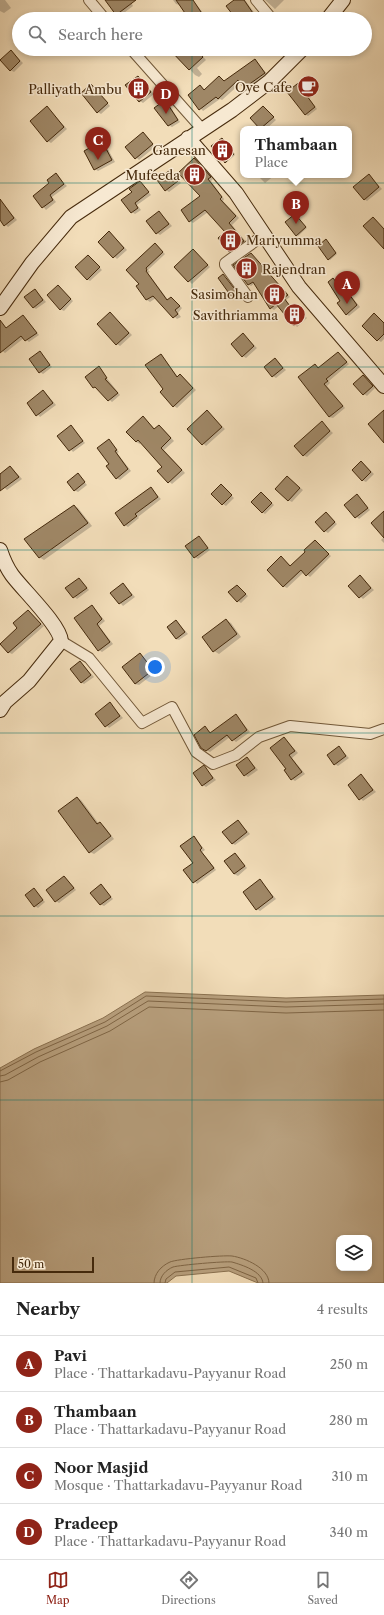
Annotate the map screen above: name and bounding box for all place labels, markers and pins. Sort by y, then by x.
cafe icon: Oye Cafe [295,74,321,100]
building icon: Palliyath Ambu [125,76,151,102]
place label: Oye Cafe [235,79,292,95]
place label: Palliyath Ambu [28,81,122,97]
pin: D [153,81,179,114]
pin: C [85,127,111,160]
building icon: Ganesan [209,137,235,163]
place label: Ganesan [153,142,206,158]
building icon: Mufeeda [182,162,208,188]
place label: Mufeeda [125,167,180,183]
pin: B [283,191,309,224]
building icon: Mariyumma [218,227,244,253]
place label: Mariyumma [246,232,322,248]
building icon: Rajendran [234,256,260,282]
place label: Rajendran [262,261,326,277]
pin: A [334,271,360,304]
building icon: Sasimohan [261,281,287,307]
place label: Sasimohan [191,286,258,302]
building icon: Savithriamma [281,302,307,328]
place label: Savithriamma [193,307,278,323]

